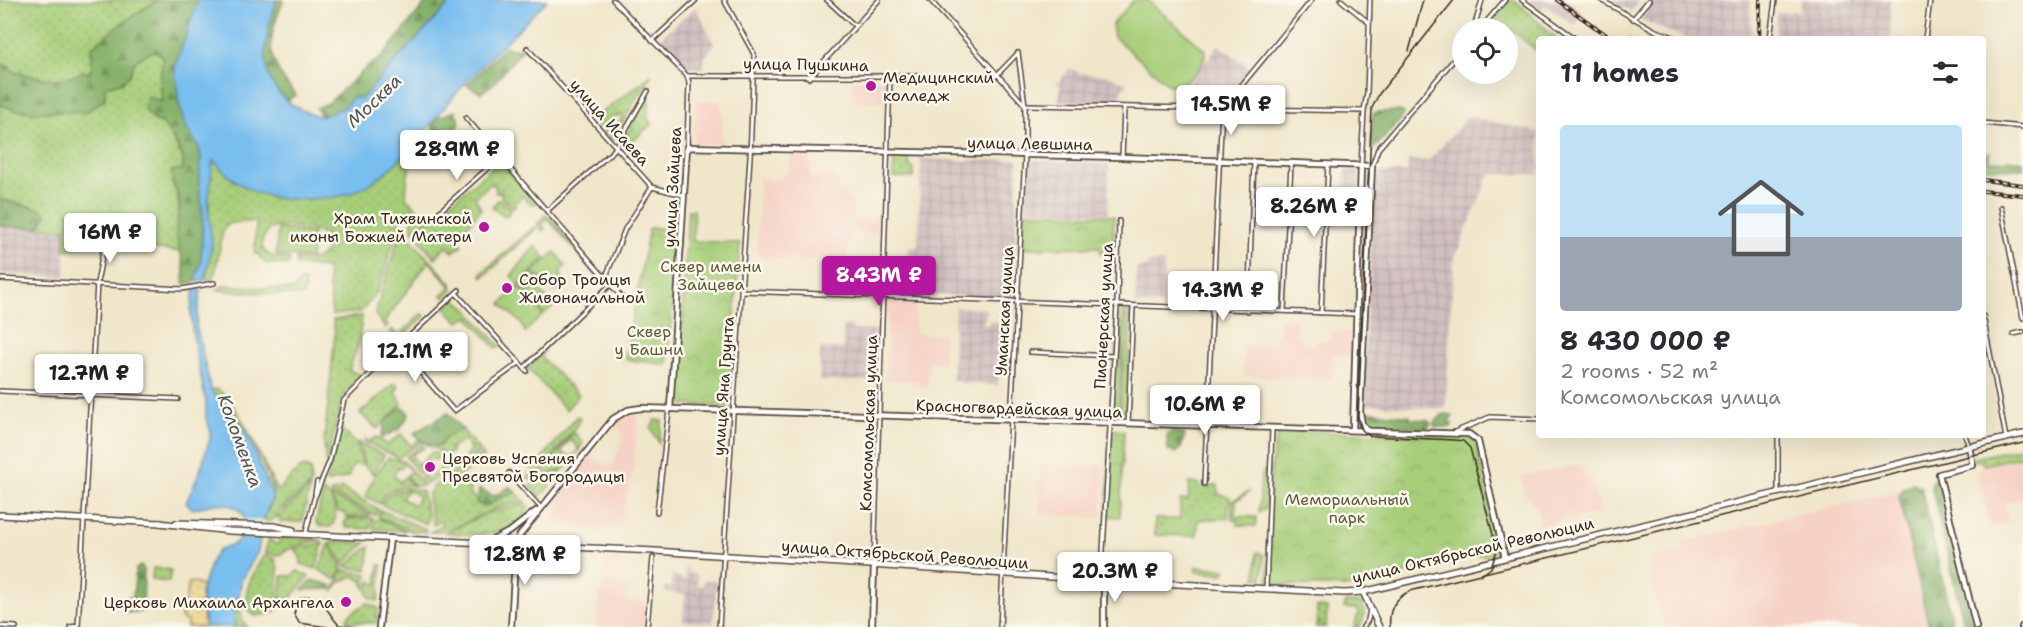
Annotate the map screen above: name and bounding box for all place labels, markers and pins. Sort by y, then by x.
place label: Медицинский колледж [883,67,994,106]
marker: Медицинский колледж [864,79,878,93]
pin: 14.5M ₽ [1176,85,1286,136]
pin: 28.9M ₽ [402,130,512,181]
pin: 8.26M ₽ [1259,187,1369,238]
place label: Храм Тихвинской иконы Божией Матери [290,208,472,247]
pin: 16M ₽ [68,213,152,264]
marker: Храм Тихвинской иконы Божией Матери [477,220,491,234]
pin: 8.43M ₽ [824,256,934,307]
place label: Собор Троицы Живоначальной [519,269,645,308]
pin: 14.3M ₽ [1168,271,1278,322]
marker: Собор Троицы Живоначальной [500,281,514,295]
pin: 12.1M ₽ [360,332,470,383]
pin: 12.7M ₽ [34,354,144,405]
pin: 10.6M ₽ [1150,385,1260,436]
place label: Церковь Успения Пресвятой Богородицы [442,448,625,487]
marker: Церковь Успения Пресвятой Богородицы [423,460,437,474]
pin: 12.8M ₽ [470,535,580,586]
pin: 20.3M ₽ [1060,552,1170,603]
place label: Церковь Михаила Архангела [103,592,334,613]
marker: Церковь Михаила Архангела [339,595,353,609]

